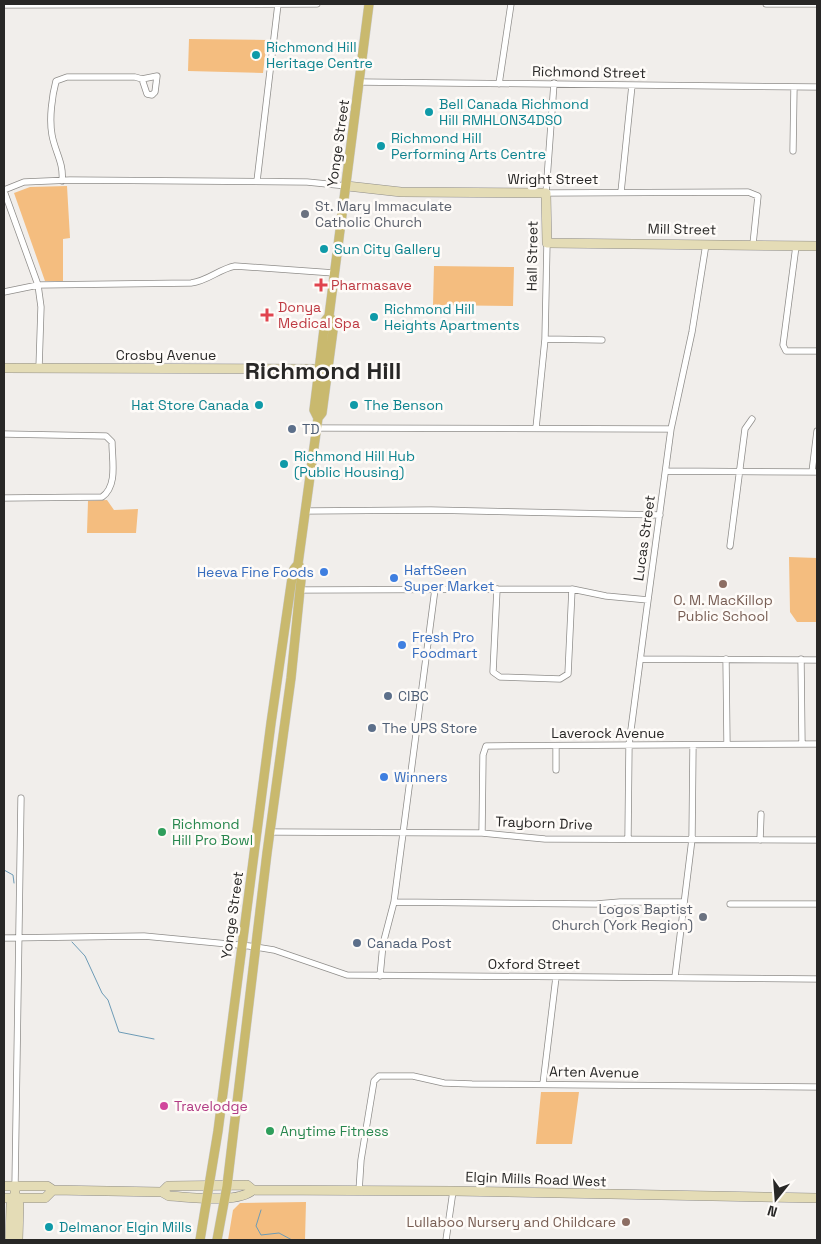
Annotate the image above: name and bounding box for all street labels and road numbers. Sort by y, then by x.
street label: Richmond Street [532,62,646,82]
street label: Yonge Street [323,98,353,188]
street label: Wright Street [507,170,599,188]
street label: Mill Street [647,219,717,239]
street label: Hall Street [522,221,542,291]
street label: Crosby Avenue [116,346,216,364]
street label: Lucas Street [629,494,659,582]
street label: Laverock Avenue [551,724,665,742]
street label: Trayborn Drive [495,812,593,834]
street label: Yonge Street [217,870,247,960]
street label: Oxford Street [488,955,580,973]
street label: Arten Avenue [549,1062,639,1082]
street label: Elgin Mills Road West [465,1168,607,1190]

